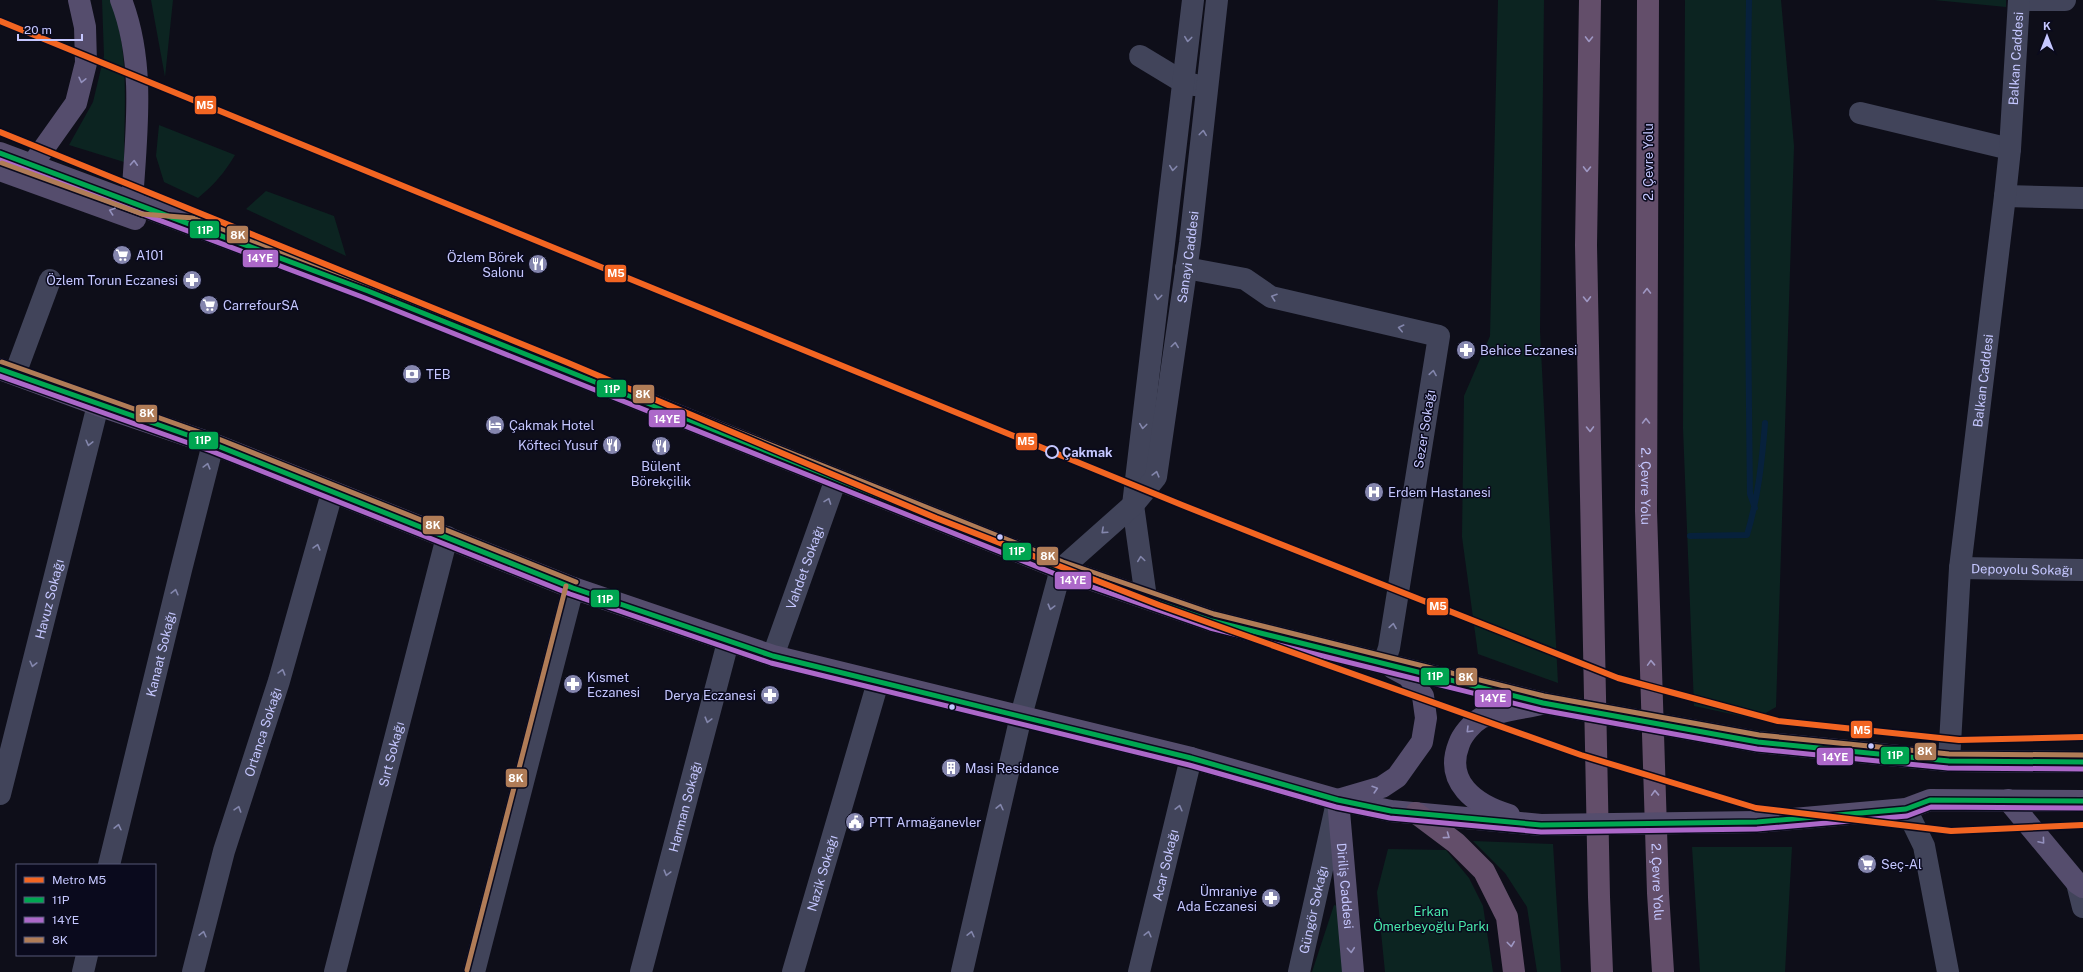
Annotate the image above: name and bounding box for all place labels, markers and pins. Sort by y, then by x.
supermarket icon: A101 [111,244,133,266]
place label: A101 [136,248,164,263]
place label: Özlem Börek Salonu [447,250,524,280]
restaurant icon: Özlem Börek Salonu [527,253,549,275]
pharmacy icon: Özlem Torun Eczanesi [181,269,203,291]
place label: Özlem Torun Eczanesi [46,273,178,288]
supermarket icon: CarrefourSA [198,294,220,316]
place label: CarrefourSA [223,298,299,313]
pharmacy icon: Behice Eczanesi [1455,339,1477,361]
place label: Behice Eczanesi [1480,343,1577,358]
bank icon: TEB [401,363,423,385]
place label: TEB [426,367,451,382]
hotel icon: Çakmak Hotel [484,414,506,436]
place label: Çakmak Hotel [509,418,594,433]
restaurant icon: Köfteci Yusuf [601,434,623,456]
restaurant icon: Bülent Börekçilik [650,435,672,457]
place label: Köfteci Yusuf [518,438,598,453]
marker: Çakmak [1045,445,1059,459]
place label: Çakmak [1062,445,1113,460]
place label: Bülent Börekçilik [631,459,691,489]
hospital icon: Erdem Hastanesi [1363,481,1385,503]
place label: Erdem Hastanesi [1388,485,1491,500]
unlabelled marker [995,532,1005,542]
place label: Kısmet Eczanesi [587,670,640,700]
pharmacy icon: Kısmet Eczanesi [562,673,584,695]
pharmacy icon: Derya Eczanesi [759,684,781,706]
place label: Derya Eczanesi [664,688,756,703]
unlabelled marker [947,702,957,712]
unlabelled marker [1866,741,1876,751]
building icon: Masi Residance [940,757,962,779]
place label: Masi Residance [965,761,1059,776]
public building icon: PTT Armağanevler [844,811,866,833]
place label: PTT Armağanevler [869,815,981,830]
supermarket icon: Seç-Al [1856,853,1878,875]
place label: Seç-Al [1881,857,1922,872]
place label: Ümraniye Ada Eczanesi [1177,884,1257,914]
pharmacy icon: Ümraniye Ada Eczanesi [1260,887,1282,909]

